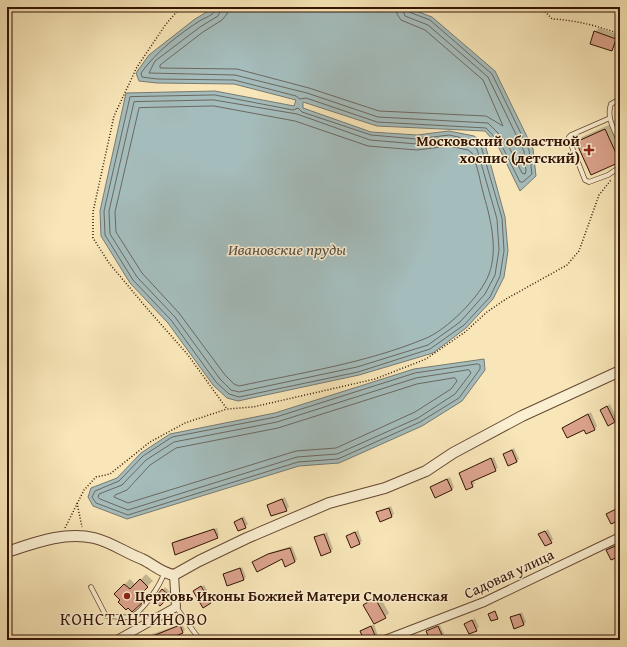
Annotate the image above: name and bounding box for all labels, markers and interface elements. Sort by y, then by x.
place label: Московский областной хоспис (детский) [416,130,581,168]
marker: Московский областной хоспис (детский) [583,144,595,156]
water label: Ивановские пруды [228,237,346,261]
street label: Садовая улица [460,543,558,604]
place label: Церковь Иконы Божией Матери Смоленская [135,585,448,606]
marker: Церковь Иконы Божией Матери Смоленская [122,591,132,601]
district label: КОНСТАНТИНОВО [60,606,208,631]

